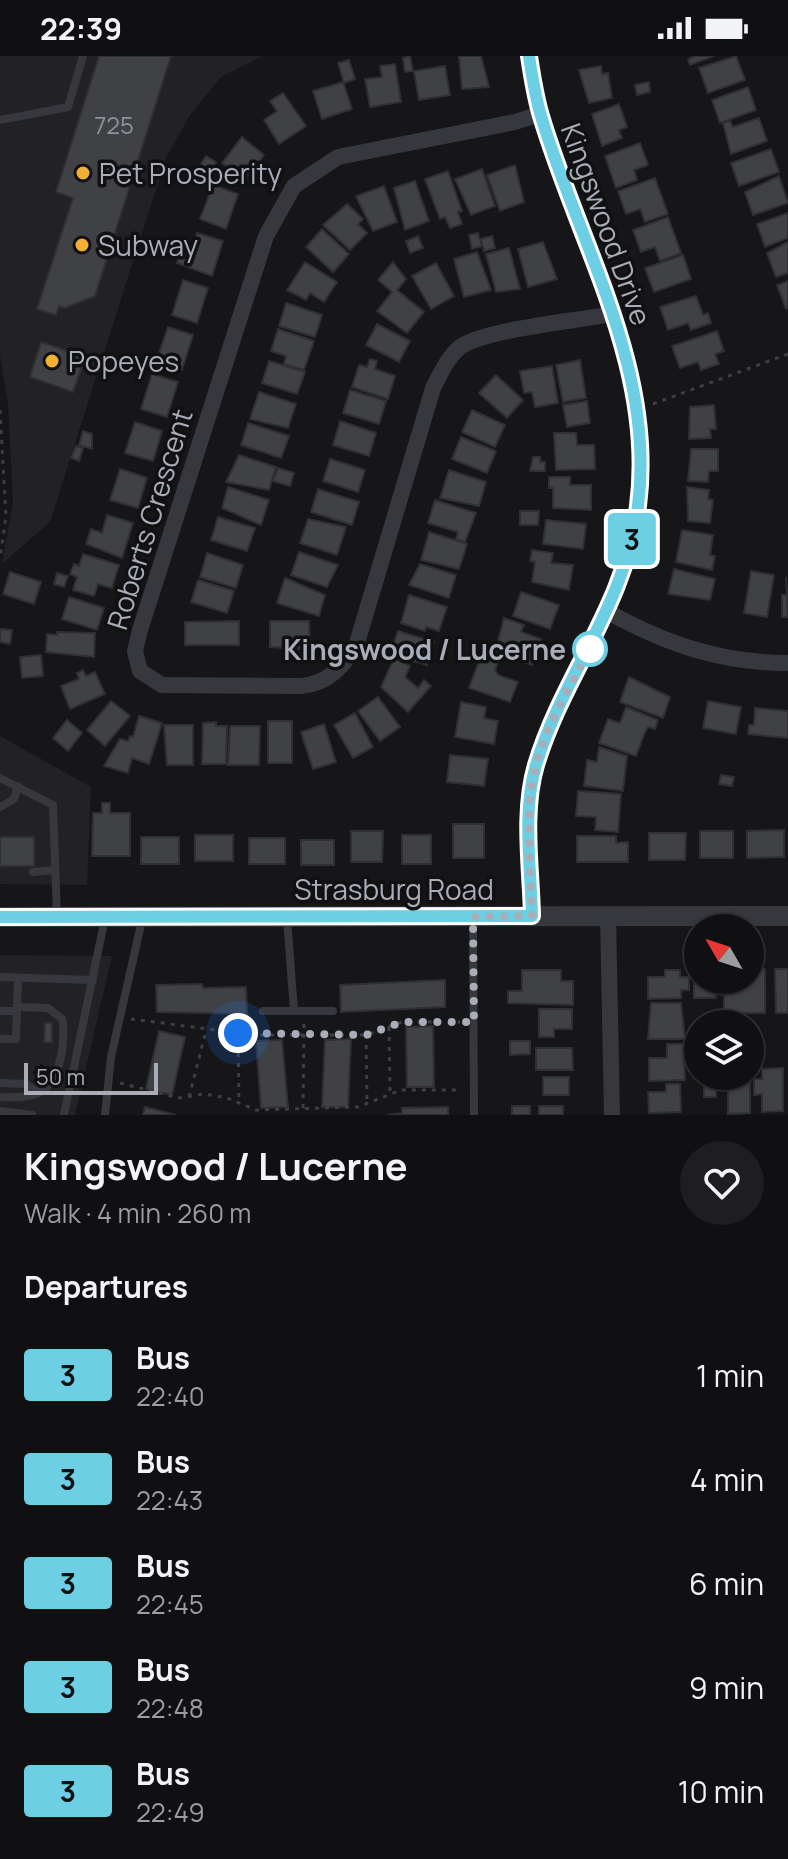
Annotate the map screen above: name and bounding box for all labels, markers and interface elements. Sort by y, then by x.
text: 22:39 [40,8,122,49]
house number: 725 [94,108,134,141]
street label: Kingswood Drive [553,118,661,330]
place label: Pet Prosperity [99,154,282,192]
marker: Pet Prosperity [74,164,92,182]
place label: Subway [98,226,198,264]
marker: Subway [73,236,91,254]
place label: Popeyes [68,342,179,380]
marker: Popeyes [43,352,61,370]
street label: Roberts Crescent [97,404,201,634]
line badge: 3 [606,513,658,565]
text: 3 [624,520,640,558]
place label: Kingswood / Lucerne [283,630,566,668]
marker: Kingswood / Lucerne [573,632,607,666]
street label: Strasburg Road [294,870,494,908]
north arrow [684,914,764,994]
map controls [684,914,764,1090]
button: layers [684,1010,764,1090]
your location [218,1013,258,1053]
scale bar [24,1059,158,1095]
text: 50 m [36,1062,85,1092]
text: Kingswood / Lucerne [24,1139,408,1191]
button: heart [680,1141,764,1225]
text: Walk · 4 min · 260 m [24,1195,251,1231]
text: Departures [24,1266,188,1307]
text: Bus [136,1337,190,1378]
text: 1 min [696,1355,764,1396]
text: 3 [60,1356,76,1394]
text: 22:40 [136,1378,205,1414]
text: Bus [136,1441,190,1482]
text: 4 min [690,1459,764,1500]
text: 3 [60,1460,76,1498]
text: 22:43 [136,1482,203,1518]
text: Bus [136,1545,190,1586]
text: 6 min [689,1563,764,1604]
text: 3 [60,1564,76,1602]
text: 22:45 [136,1586,204,1622]
text: Bus [136,1649,190,1690]
text: 9 min [689,1667,764,1708]
text: 3 [60,1668,76,1706]
text: 22:48 [136,1690,204,1726]
text: Bus [136,1753,190,1794]
text: 10 min [678,1771,764,1812]
text: 3 [60,1772,76,1810]
text: 22:49 [136,1794,205,1830]

